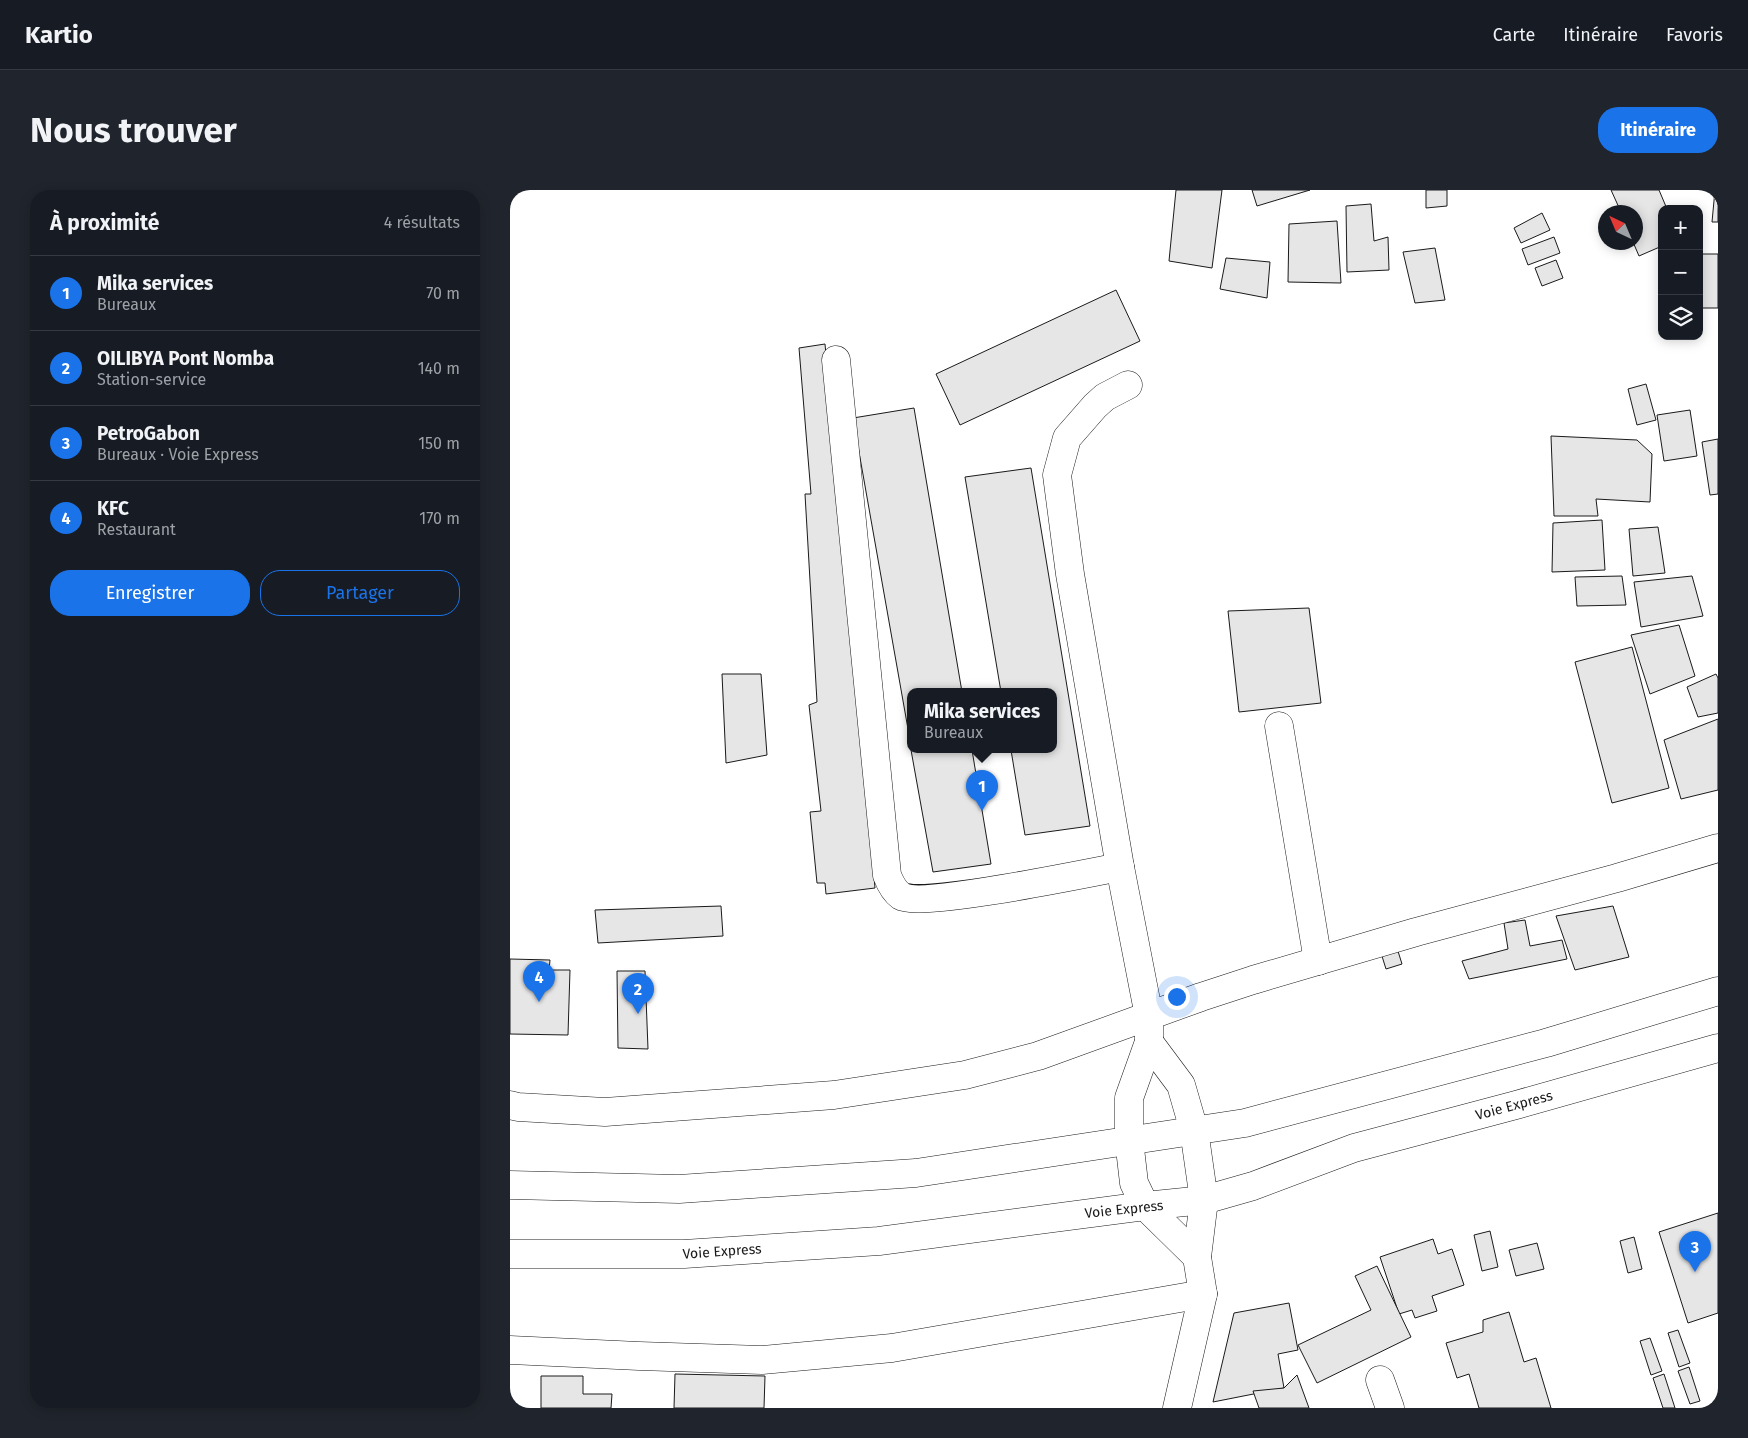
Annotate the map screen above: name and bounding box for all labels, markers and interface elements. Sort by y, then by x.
text: Kartio [25,21,93,49]
text: Carte [1493,24,1535,46]
text: Itinéraire [1563,24,1638,46]
text: Favoris [1666,24,1723,46]
button: Itinéraire [1598,107,1718,153]
text: Nous trouver [30,109,237,151]
north arrow [1598,205,1643,250]
map controls [1658,205,1703,340]
button: + [1658,205,1703,250]
text: À proximité [50,210,159,236]
text: 4 résultats [384,213,460,232]
button: − [1658,250,1703,295]
text: Mika services [97,272,213,295]
text: 1 [62,284,70,303]
text: 70 m [426,284,460,303]
text: Bureaux [97,295,156,314]
button: layers [1658,295,1703,340]
text: OILIBYA Pont Nomba [97,347,274,370]
text: 2 [62,359,70,378]
text: 140 m [418,359,460,378]
text: Station-service [97,370,206,389]
text: PetroGabon [97,422,200,445]
text: 3 [62,434,70,453]
text: 150 m [418,434,460,453]
text: Bureaux · Voie Express [97,445,259,464]
text: KFC [97,497,129,520]
text: 4 [61,509,71,528]
text: 170 m [419,509,460,528]
text: Restaurant [97,520,176,539]
button: Enregistrer [50,570,250,616]
button: Partager [260,570,460,616]
popup [907,688,1057,753]
text: Mika services [924,700,1040,723]
text: Bureaux [924,723,983,742]
pin: 1 [966,770,998,811]
pin: 4 [523,961,555,1002]
pin: 2 [622,973,654,1014]
your location [1164,984,1190,1010]
street label: Voie Express [1474,1087,1555,1124]
street label: Voie Express [1084,1197,1165,1222]
pin: 3 [1679,1231,1711,1272]
street label: Voie Express [682,1240,763,1263]

